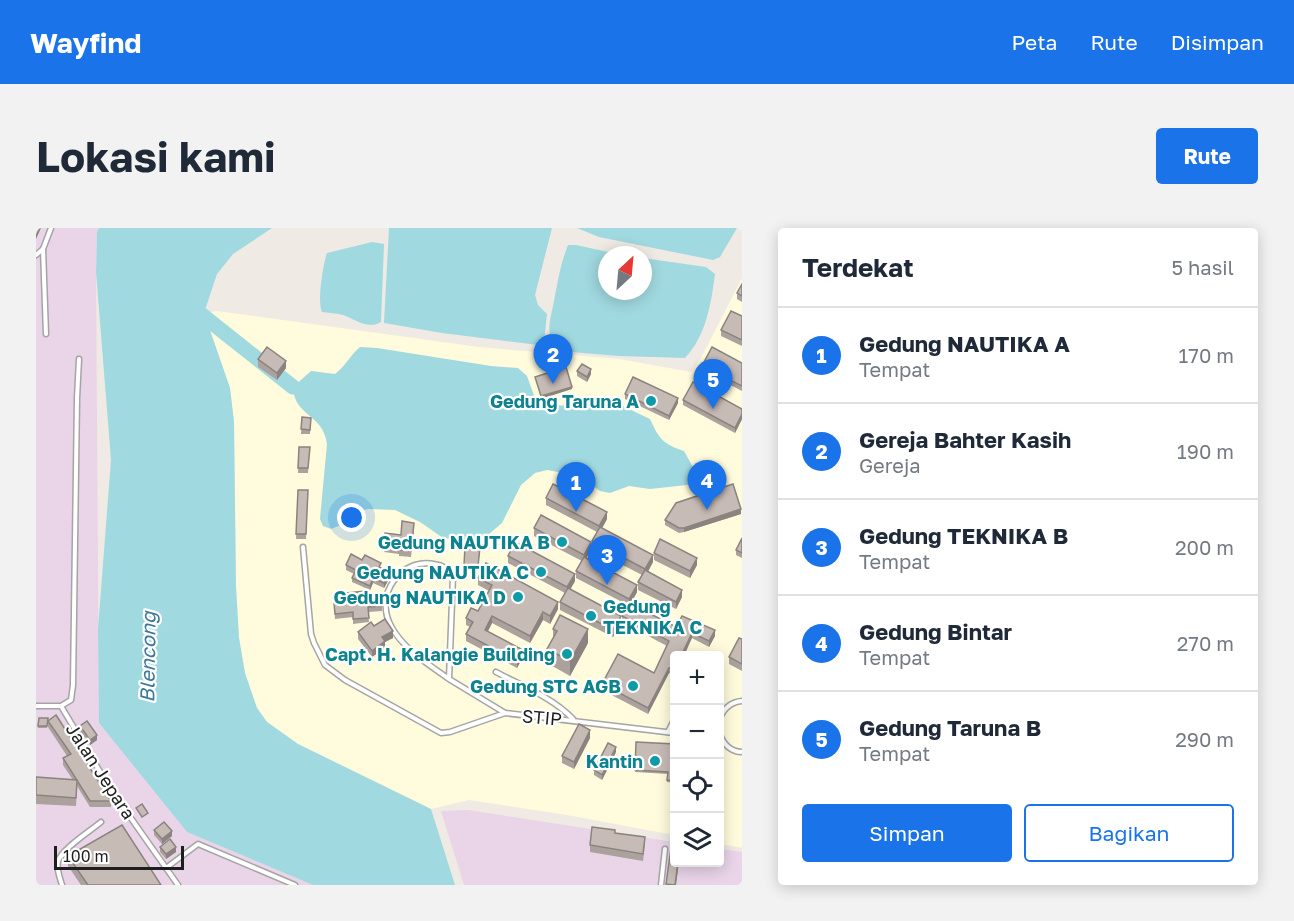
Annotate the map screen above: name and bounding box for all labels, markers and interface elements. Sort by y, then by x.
text: Wayfind [30,26,142,59]
text: Peta [1011,29,1057,55]
text: Rute [1090,29,1138,55]
text: Disimpan [1171,29,1264,55]
button: Rute [1156,128,1258,184]
text: Lokasi kami [36,131,276,181]
north arrow [598,246,652,300]
text: Terdekat [802,252,914,283]
text: 5 hasil [1171,255,1234,279]
text: Gedung NAUTIKA A [859,330,1070,357]
pin: 2 [534,334,572,384]
text: 1 [816,343,827,367]
text: 170 m [1179,343,1234,367]
text: Tempat [859,357,930,381]
pin: 5 [694,360,732,409]
place label: Gedung Taruna A [490,390,639,412]
marker: Gedung Taruna A [644,394,658,408]
text: Gereja Bahter Kasih [859,426,1071,453]
text: 2 [815,439,828,463]
text: 190 m [1177,439,1234,463]
text: Gereja [859,453,921,477]
pin: 4 [688,460,726,510]
pin: 1 [556,462,596,512]
your location [337,503,366,532]
text: Gedung TEKNIKA B [859,522,1068,549]
place label: Gedung NAUTIKA B [378,531,550,553]
marker: Gedung NAUTIKA B [555,535,569,549]
text: 3 [815,535,828,559]
text: 200 m [1175,535,1234,559]
pin: 3 [588,536,626,585]
text: Tempat [859,549,930,573]
place label: Gedung NAUTIKA C [357,561,529,583]
marker: Gedung NAUTIKA C [534,565,548,579]
place label: Gedung NAUTIKA D [333,586,506,608]
marker: Gedung NAUTIKA D [511,590,525,604]
place label: Gedung TEKNIKA C [603,595,702,638]
marker: Gedung TEKNIKA C [584,609,598,623]
water label: Blencong [134,610,161,703]
text: Gedung Bintar [859,618,1012,645]
text: 4 [815,631,828,655]
text: 270 m [1177,631,1234,655]
place label: Capt. H. Kalangie Building [325,643,555,665]
text: Tempat [859,645,930,669]
marker: Capt. H. Kalangie Building [560,647,574,661]
map controls [670,651,724,867]
button: + [670,651,724,705]
place label: Gedung STC AGB [470,675,621,697]
marker: Gedung STC AGB [626,679,640,693]
street label: STIP [521,704,563,730]
button: − [670,705,724,759]
text: Gedung Taruna B [859,714,1041,741]
street label: Jalan Jepara [62,719,140,823]
text: 5 [815,727,828,751]
text: 290 m [1175,727,1234,751]
text: Tempat [859,741,930,765]
place label: Kantin [586,750,643,772]
marker: Kantin [648,754,662,768]
button: locate [670,759,724,813]
button: Simpan [802,804,1012,862]
button: Bagikan [1024,804,1234,862]
button: layers [670,813,724,867]
scale bar [54,843,184,870]
text: 100 m [63,846,109,866]

